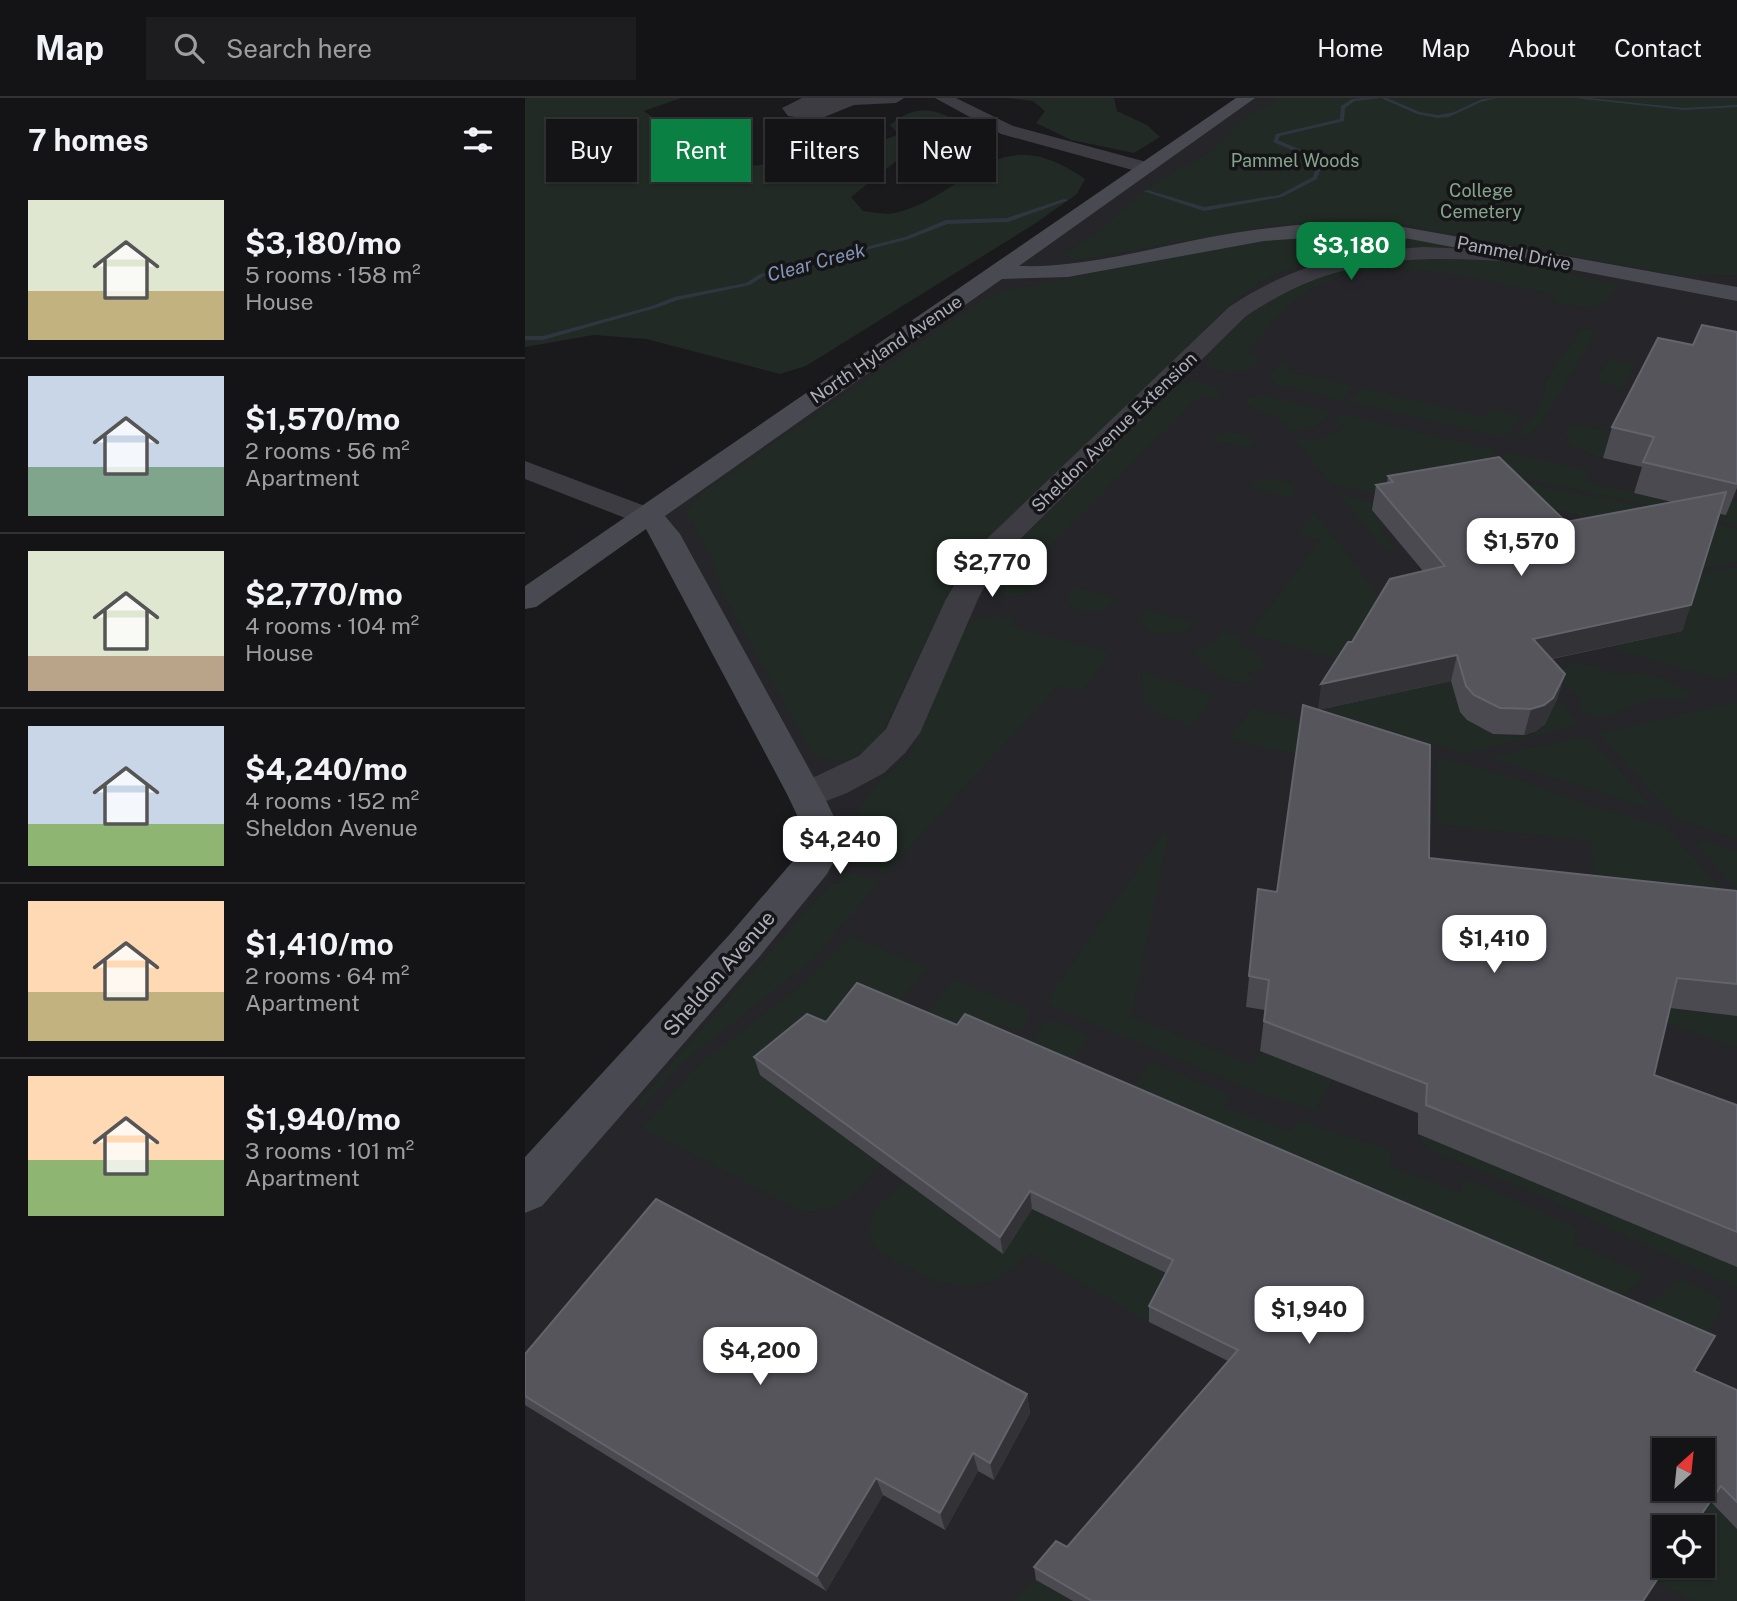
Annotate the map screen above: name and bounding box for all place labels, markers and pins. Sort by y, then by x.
pin: $3,180 [1294,222,1408,282]
pin: $1,570 [1464,518,1578,578]
pin: $2,770 [935,540,1049,599]
pin: $4,240 [783,816,897,876]
pin: $1,410 [1437,916,1551,975]
pin: $1,940 [1252,1286,1366,1346]
pin: $4,200 [703,1328,817,1387]

